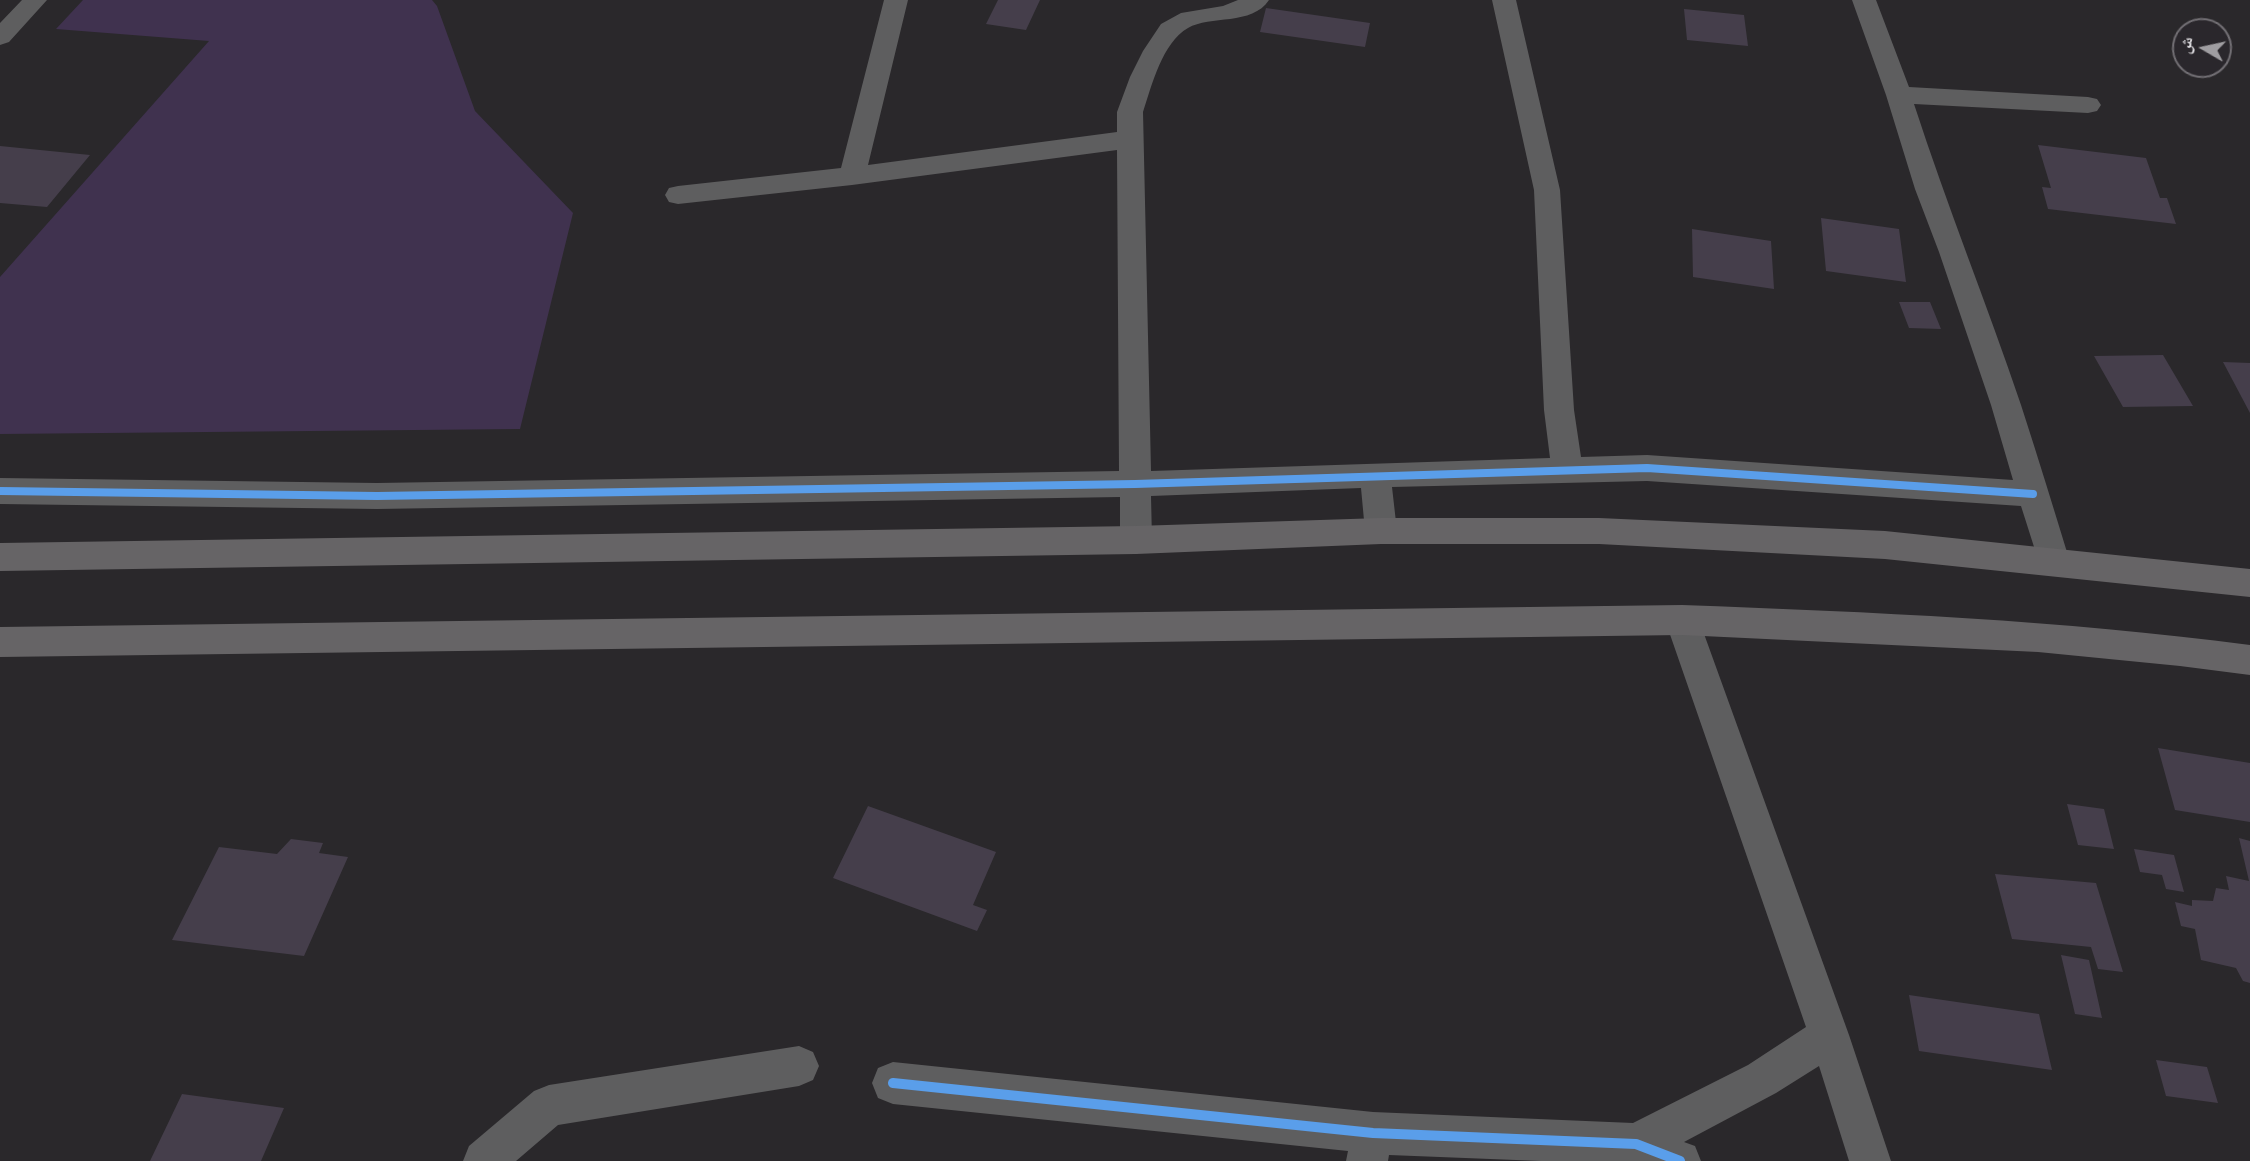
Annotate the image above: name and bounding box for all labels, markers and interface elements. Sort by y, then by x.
north arrow [2172,18,2232,78]
text: ش [2174,35,2197,55]

